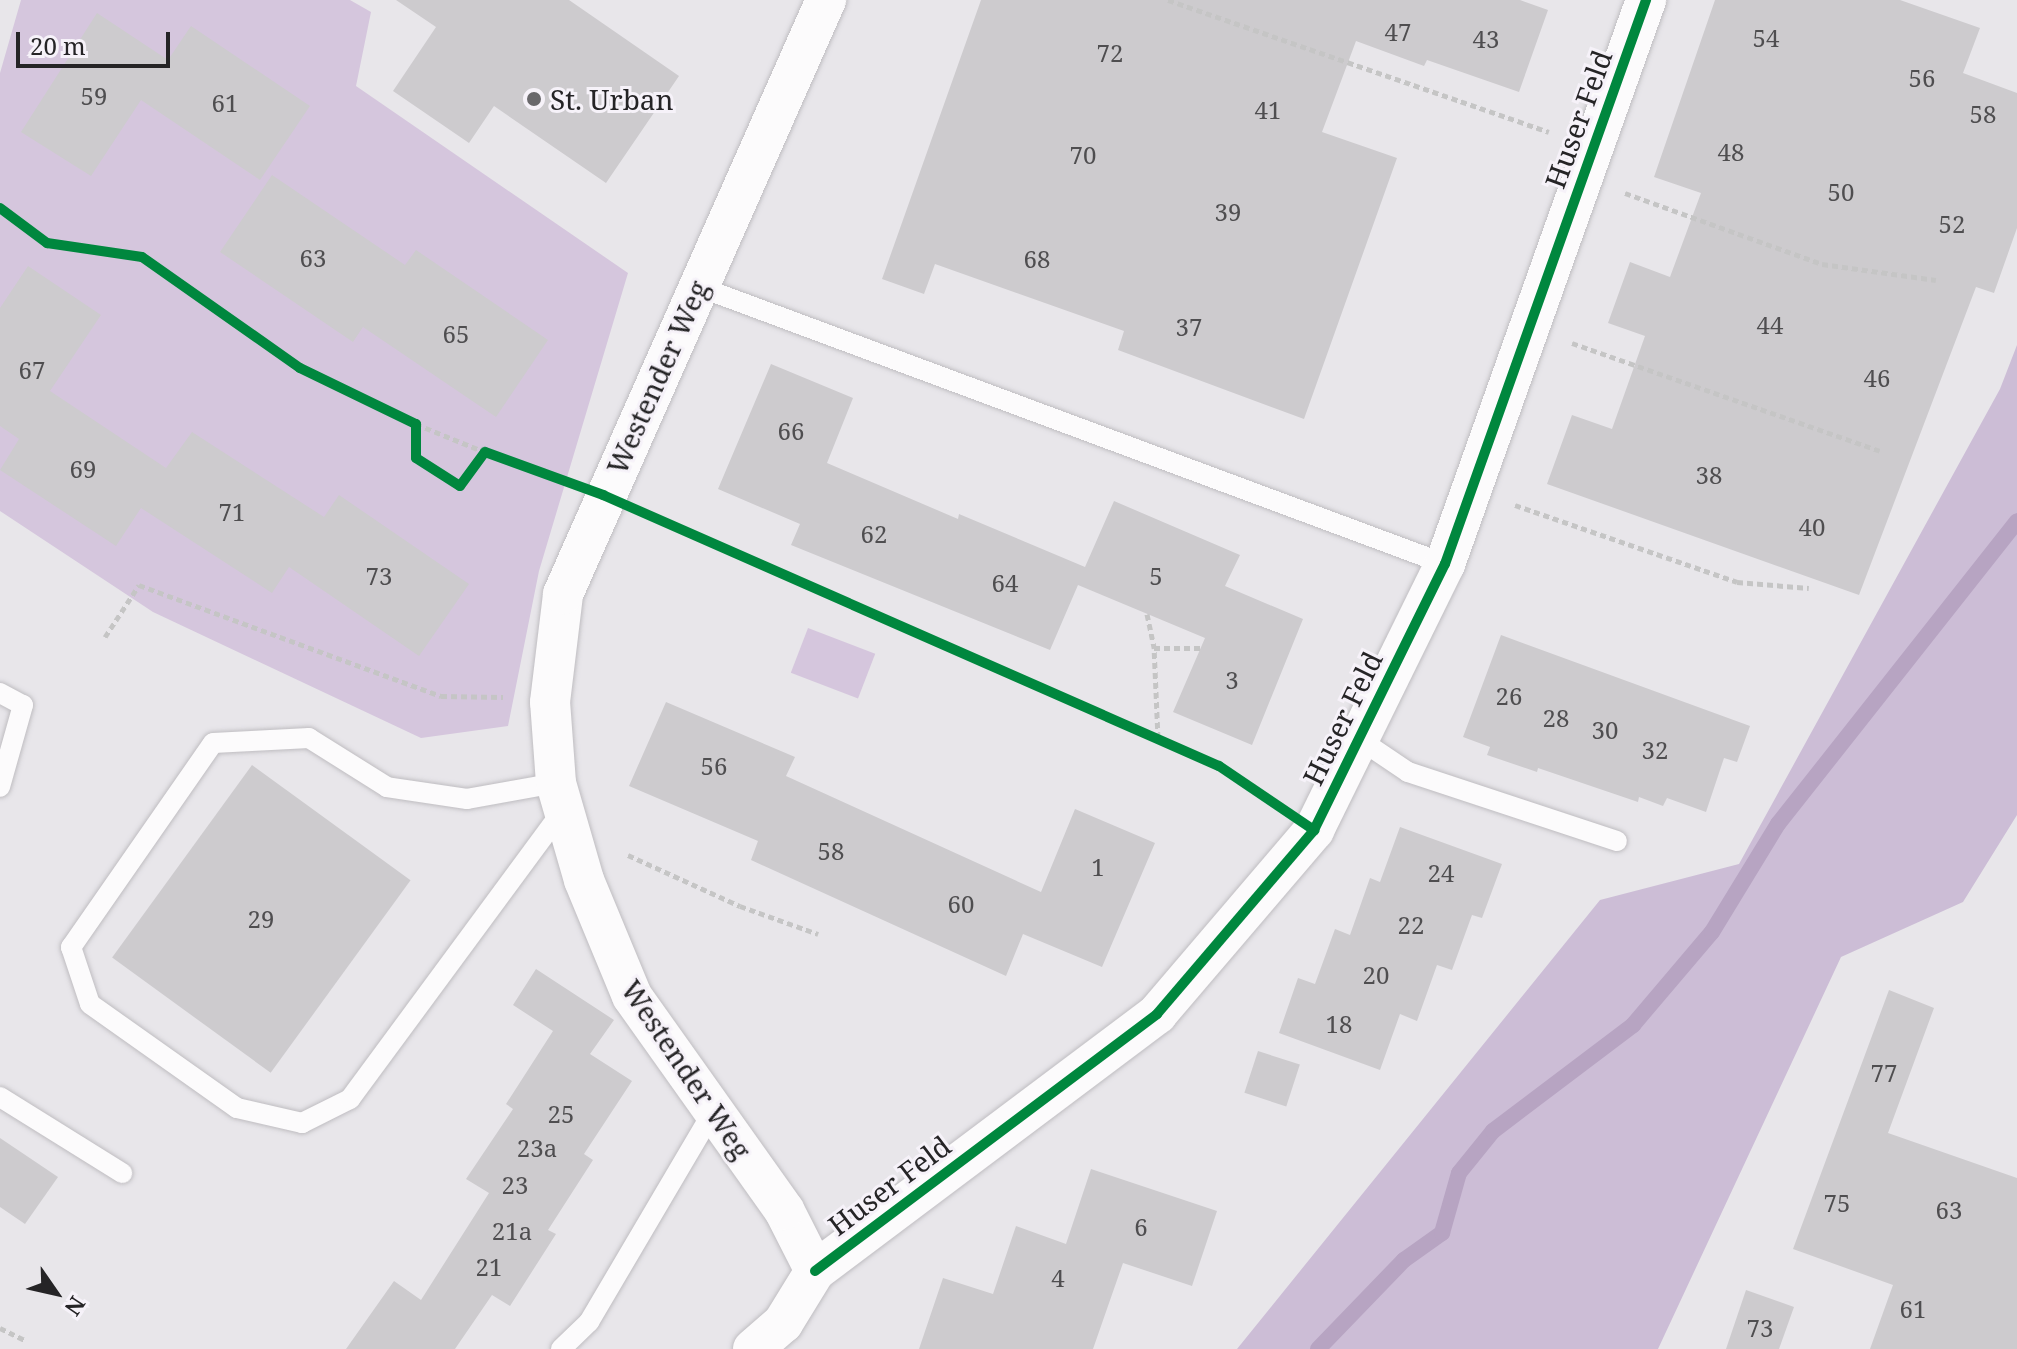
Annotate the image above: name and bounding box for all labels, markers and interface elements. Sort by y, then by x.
scale bar [20,16,174,66]
house number: 47 [1385,18,1411,46]
house number: 54 [1753,24,1779,52]
house number: 43 [1473,25,1499,53]
text: 20 m [30,29,86,62]
house number: 72 [1097,39,1123,67]
street label: Huser Feld [1538,45,1618,193]
house number: 56 [1909,64,1935,92]
house number: 59 [81,82,107,110]
place label: St. Urban [550,82,674,116]
house number: 61 [212,89,238,117]
marker: St. Urban [525,90,543,108]
house number: 41 [1255,96,1281,124]
house number: 58 [1970,100,1996,128]
house number: 48 [1718,138,1744,166]
house number: 70 [1070,141,1096,169]
house number: 50 [1828,178,1854,206]
house number: 39 [1215,198,1241,226]
house number: 52 [1939,210,1965,238]
house number: 63 [300,244,326,272]
house number: 68 [1024,245,1050,273]
street label: Westender Weg [599,275,715,479]
house number: 44 [1757,311,1783,339]
house number: 37 [1176,313,1202,341]
house number: 65 [443,320,469,348]
house number: 67 [19,356,45,384]
house number: 46 [1864,364,1890,392]
house number: 66 [778,417,804,445]
house number: 69 [70,455,96,483]
house number: 38 [1696,461,1722,489]
house number: 71 [219,498,245,526]
house number: 40 [1799,513,1825,541]
house number: 62 [861,520,887,548]
house number: 73 [366,562,392,590]
house number: 5 [1149,562,1163,590]
house number: 64 [992,569,1018,597]
street label: Huser Feld [1295,646,1389,790]
house number: 3 [1225,666,1239,694]
house number: 26 [1496,682,1522,710]
house number: 28 [1543,704,1569,732]
house number: 30 [1592,716,1618,744]
house number: 32 [1642,736,1668,764]
house number: 56 [701,752,727,780]
house number: 58 [818,837,844,865]
house number: 1 [1091,853,1105,881]
house number: 24 [1428,859,1454,887]
house number: 60 [948,890,974,918]
house number: 29 [248,905,274,933]
house number: 22 [1398,911,1424,939]
house number: 20 [1363,961,1389,989]
street label: Westender Weg [615,973,759,1165]
house number: 18 [1326,1010,1352,1038]
house number: 77 [1871,1059,1897,1087]
house number: 25 [548,1100,574,1128]
street label: Huser Feld [821,1128,957,1242]
house number: 23a [517,1134,557,1162]
house number: 23 [502,1171,528,1199]
house number: 75 [1824,1189,1850,1217]
house number: 63 [1936,1196,1962,1224]
house number: 6 [1134,1213,1148,1241]
house number: 21a [492,1217,532,1245]
north arrow [16,1253,96,1333]
house number: 21 [476,1253,502,1281]
house number: 4 [1051,1264,1065,1292]
text: N [59,1291,93,1322]
house number: 61 [1900,1295,1926,1323]
house number: 73 [1747,1314,1773,1342]

